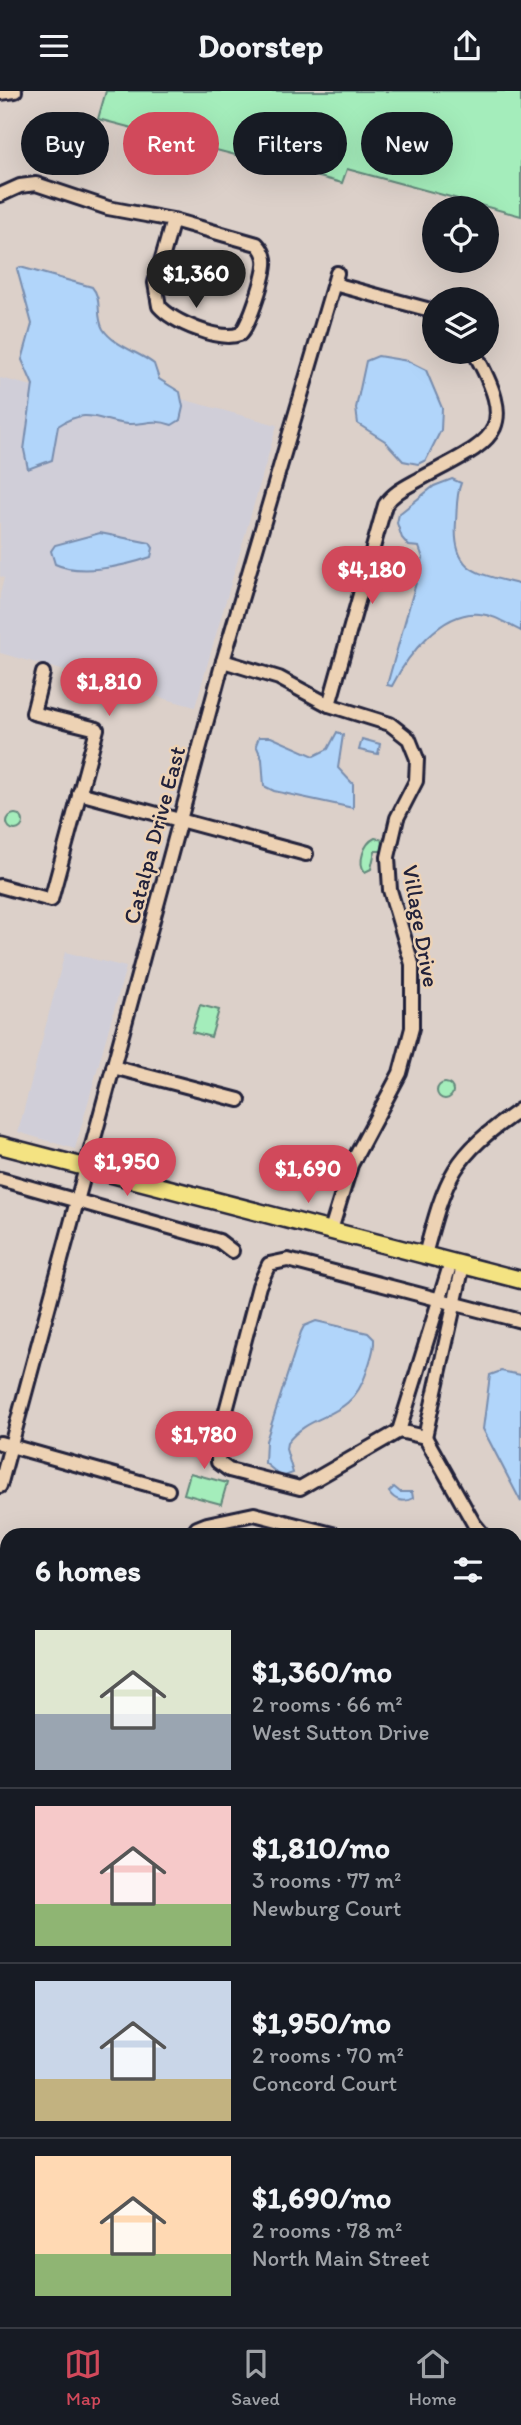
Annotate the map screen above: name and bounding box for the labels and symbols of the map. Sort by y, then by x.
pin: $1,360 [139,251,253,310]
pin: $4,180 [315,547,429,606]
pin: $1,810 [52,659,166,718]
street label: Catalpa Drive East [117,743,191,927]
street label: Village Drive [396,863,446,989]
pin: $1,950 [70,1139,184,1198]
pin: $1,690 [251,1145,365,1205]
pin: $1,780 [147,1411,261,1471]

